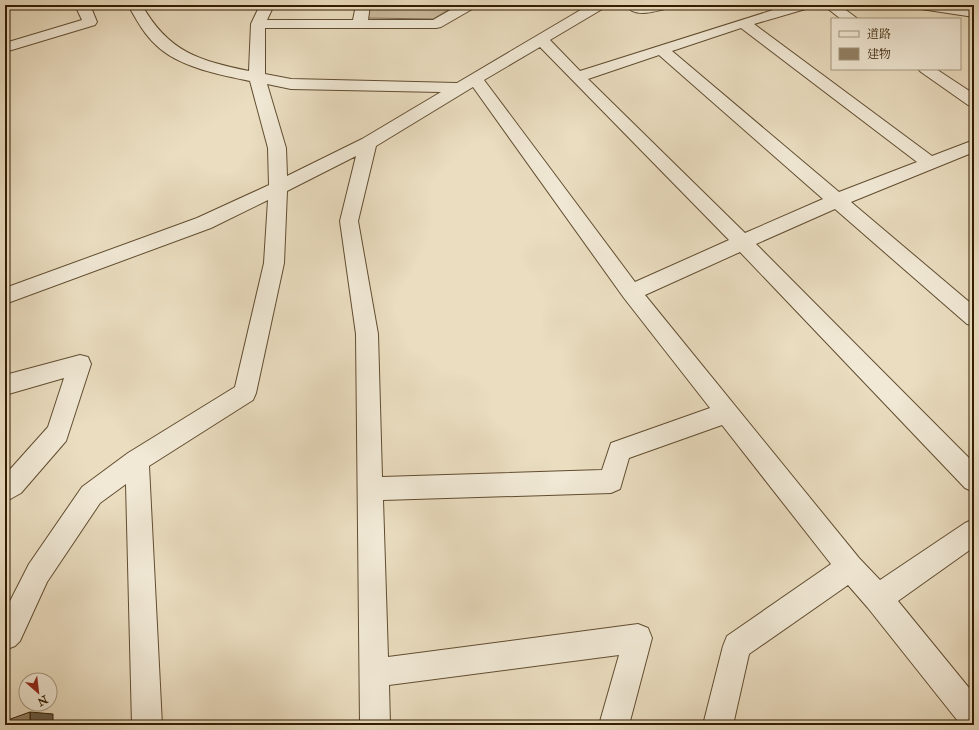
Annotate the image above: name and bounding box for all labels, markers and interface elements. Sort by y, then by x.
legend [831,18,961,70]
text: 道路 [867,27,891,42]
text: 建物 [867,47,891,62]
north arrow [18,672,58,712]
text: N [34,692,51,709]

